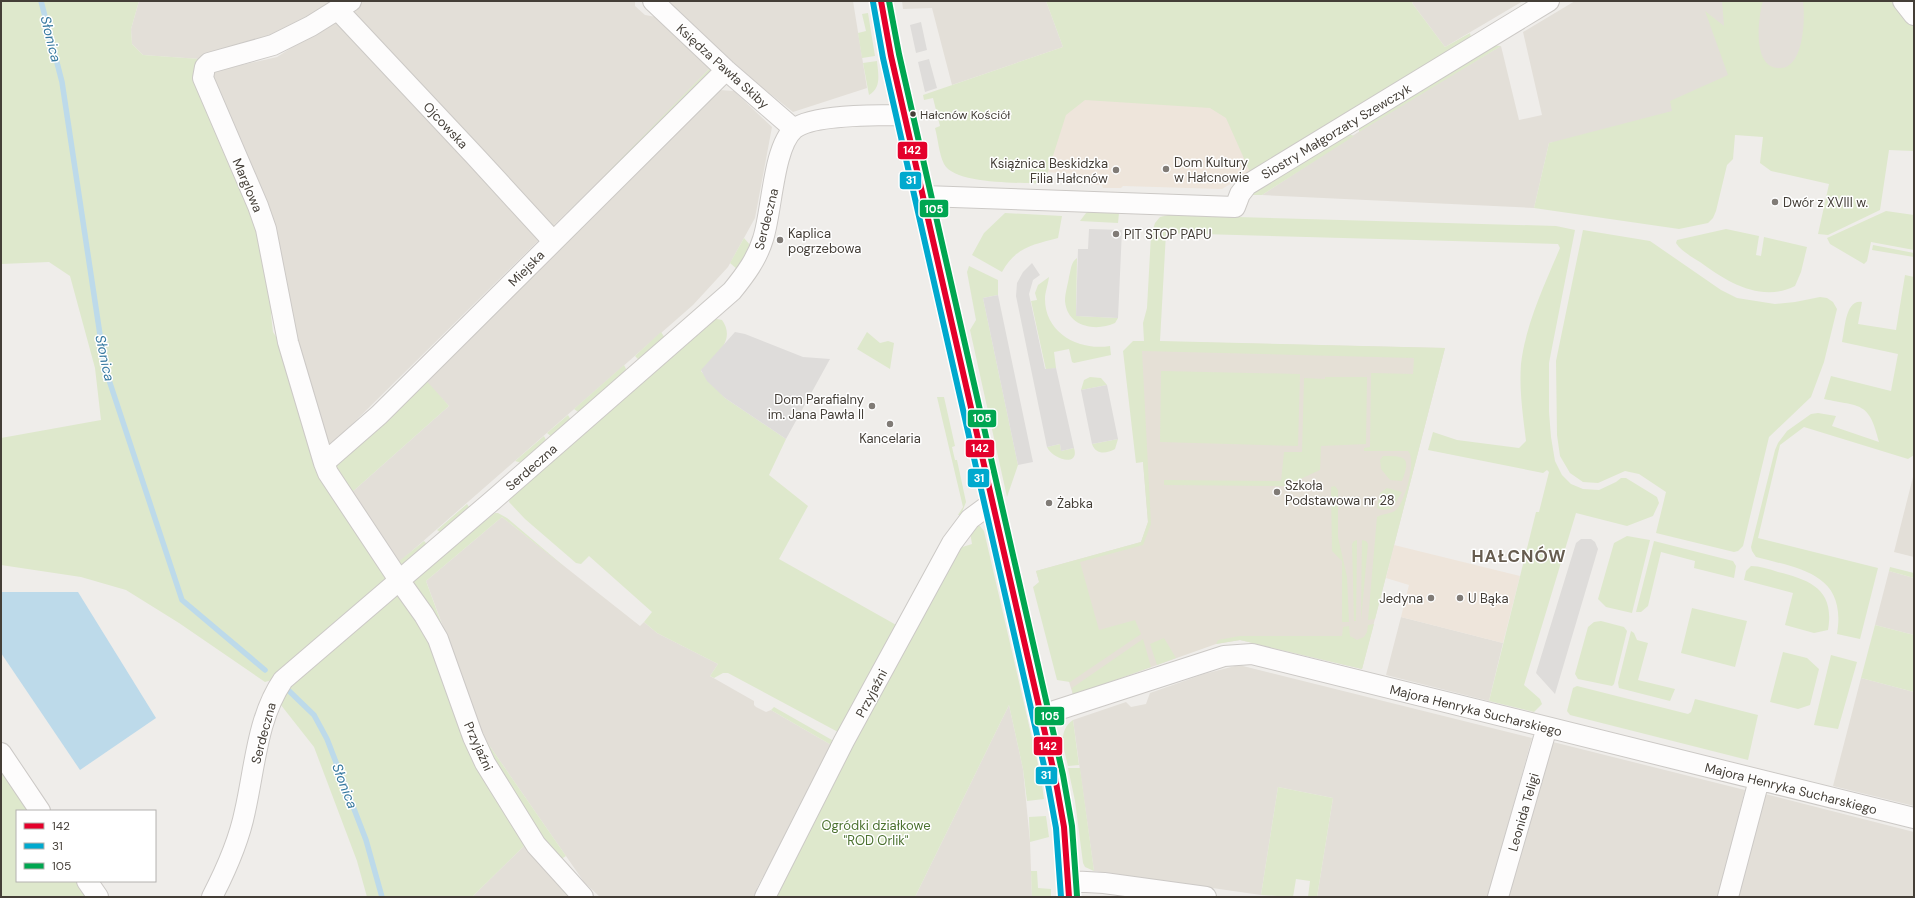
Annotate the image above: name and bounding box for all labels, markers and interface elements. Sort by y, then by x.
water label: Słonica [37,14,66,64]
street label: Księdza Pawła Skiby [673,20,773,113]
street label: Siostry Małgorzaty Szewczyk [1258,80,1415,183]
street label: Ojcowska [420,98,472,152]
place label: Hałcnów Kościół [920,107,1010,123]
marker: Hałcnów Kościół [908,109,918,119]
line badge: 142 [897,141,928,160]
text: 142 [903,143,921,157]
place label: Dom Kultury w Hałcnowie [1174,154,1249,186]
place label: Książnica Beskidzka Filia Hałcnów [990,155,1108,187]
street label: Marglowa [229,156,267,215]
marker: Dom Kultury w Hałcnowie [1161,164,1171,174]
marker: Książnica Beskidzka Filia Hałcnów [1111,165,1121,175]
line badge: 31 [899,171,922,190]
text: 31 [906,173,916,187]
street label: Serdeczna [751,187,782,252]
place label: Dwór z XVIII w. [1783,194,1869,211]
marker: Dwór z XVIII w. [1770,197,1780,207]
line badge: 105 [919,199,949,218]
text: 105 [925,202,943,216]
place label: Kaplica pogrzebowa [788,225,861,257]
place label: PIT STOP PAPU [1124,226,1212,243]
marker: PIT STOP PAPU [1111,229,1121,239]
marker: Kaplica pogrzebowa [775,235,785,245]
street label: Miejska [505,247,548,290]
water label: Słonica [91,333,119,383]
place label: Dom Parafialny im. Jana Pawła II [768,391,864,423]
marker: Dom Parafialny im. Jana Pawła II [867,401,877,411]
line badge: 105 [967,409,997,428]
text: 105 [973,411,991,425]
marker: Kancelaria [885,419,895,429]
place label: Kancelaria [859,430,921,447]
line badge: 142 [965,439,995,458]
street label: Serdeczna [502,440,561,494]
text: 142 [971,441,989,455]
line badge: 31 [967,468,990,488]
text: 31 [974,471,984,485]
place label: Szkoła Podstawowa nr 28 [1285,477,1395,509]
marker: Szkoła Podstawowa nr 28 [1272,487,1282,497]
place label: Żabka [1057,495,1093,512]
marker: Żabka [1044,498,1054,508]
district label: HAŁCNÓW [1471,545,1567,567]
place label: Jedyna [1379,590,1423,607]
place label: U Bąka [1468,590,1508,607]
marker: Jedyna [1426,593,1436,603]
marker: U Bąka [1455,593,1465,603]
street label: Przyjaźni [852,666,891,720]
street label: Majora Henryka Sucharskiego [1388,681,1564,740]
street label: Serdeczna [247,701,280,766]
line badge: 105 [1034,706,1065,726]
text: 105 [1041,709,1059,723]
street label: Przyjaźni [460,719,497,774]
line badge: 142 [1033,736,1063,756]
text: 142 [1039,739,1057,753]
street label: Majora Henryka Sucharskiego [1703,759,1879,818]
water label: Słonica [328,761,362,811]
line badge: 31 [1035,766,1058,785]
text: 31 [1041,768,1051,782]
street label: Leonida Teligi [1504,771,1543,853]
legend [16,810,156,882]
park label: Ogródki działkowe "ROD Orlik" [821,817,931,849]
text: 142 [52,818,70,834]
text: 31 [52,838,63,854]
text: 105 [52,858,71,874]

